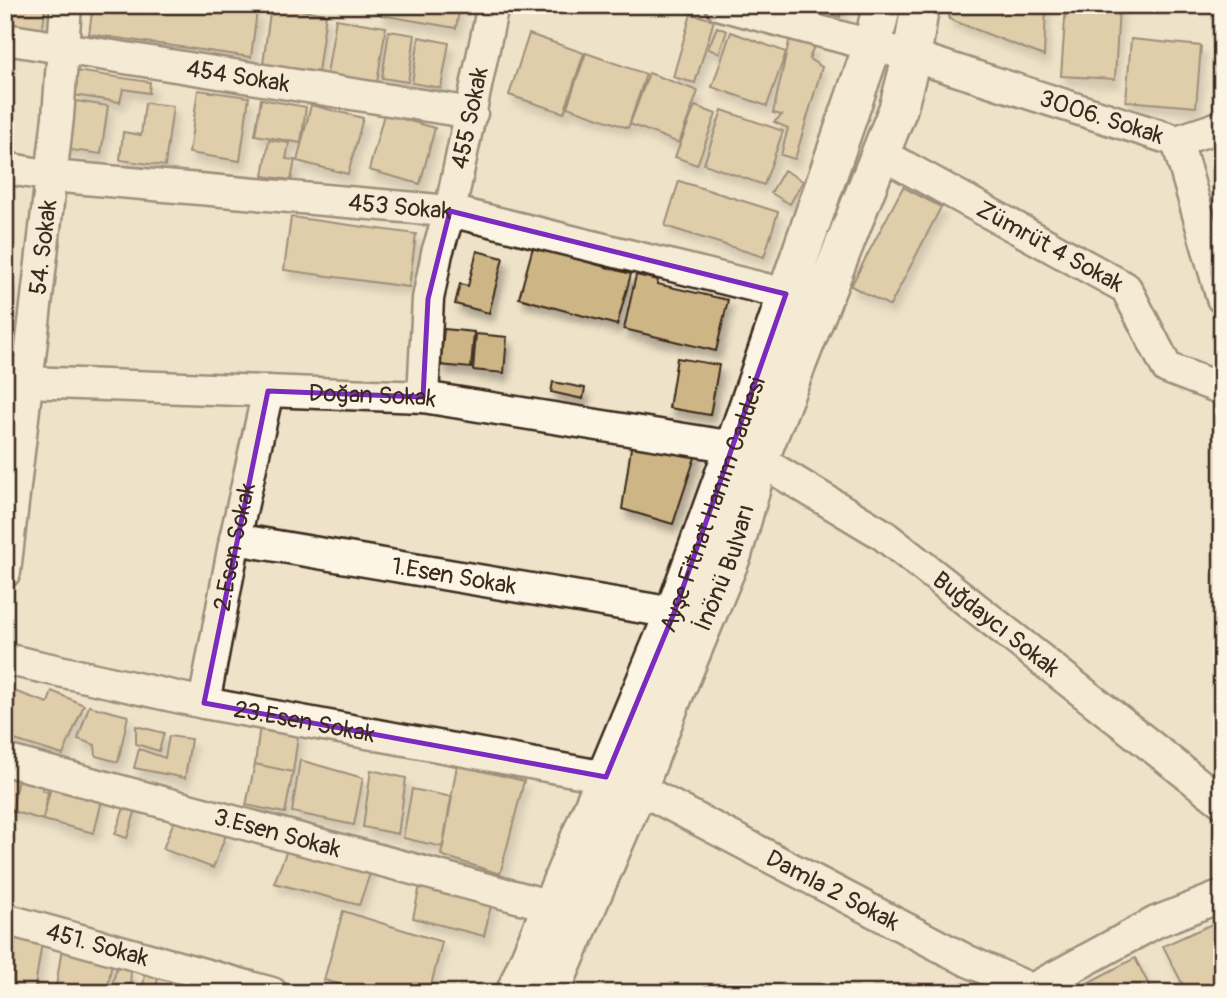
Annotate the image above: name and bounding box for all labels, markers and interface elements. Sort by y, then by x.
street label: 454 Sokak [184,53,292,98]
street label: 455 Sokak [445,64,494,171]
street label: 3006. Sokak [1036,83,1168,150]
street label: 453 Sokak [347,188,453,226]
street label: Zümrüt 4 Sokak [972,194,1129,298]
street label: 54. Sokak [23,198,63,296]
street label: Ayşe Fitnat Hanım Caddesi [653,373,772,636]
street label: Doğan Sokak [308,378,438,413]
street label: 2.Esen Sokak [207,480,262,613]
street label: İnönü Bulvarı [688,501,760,635]
street label: 1.Esen Sokak [389,551,519,601]
street label: Buğdaycı Sokak [927,565,1065,683]
street label: 23.Esen Sokak [232,694,377,749]
street label: 3.Esen Sokak [211,802,344,864]
street label: Damla 2 Sokak [761,843,904,937]
street label: 451. Sokak [43,917,152,973]

